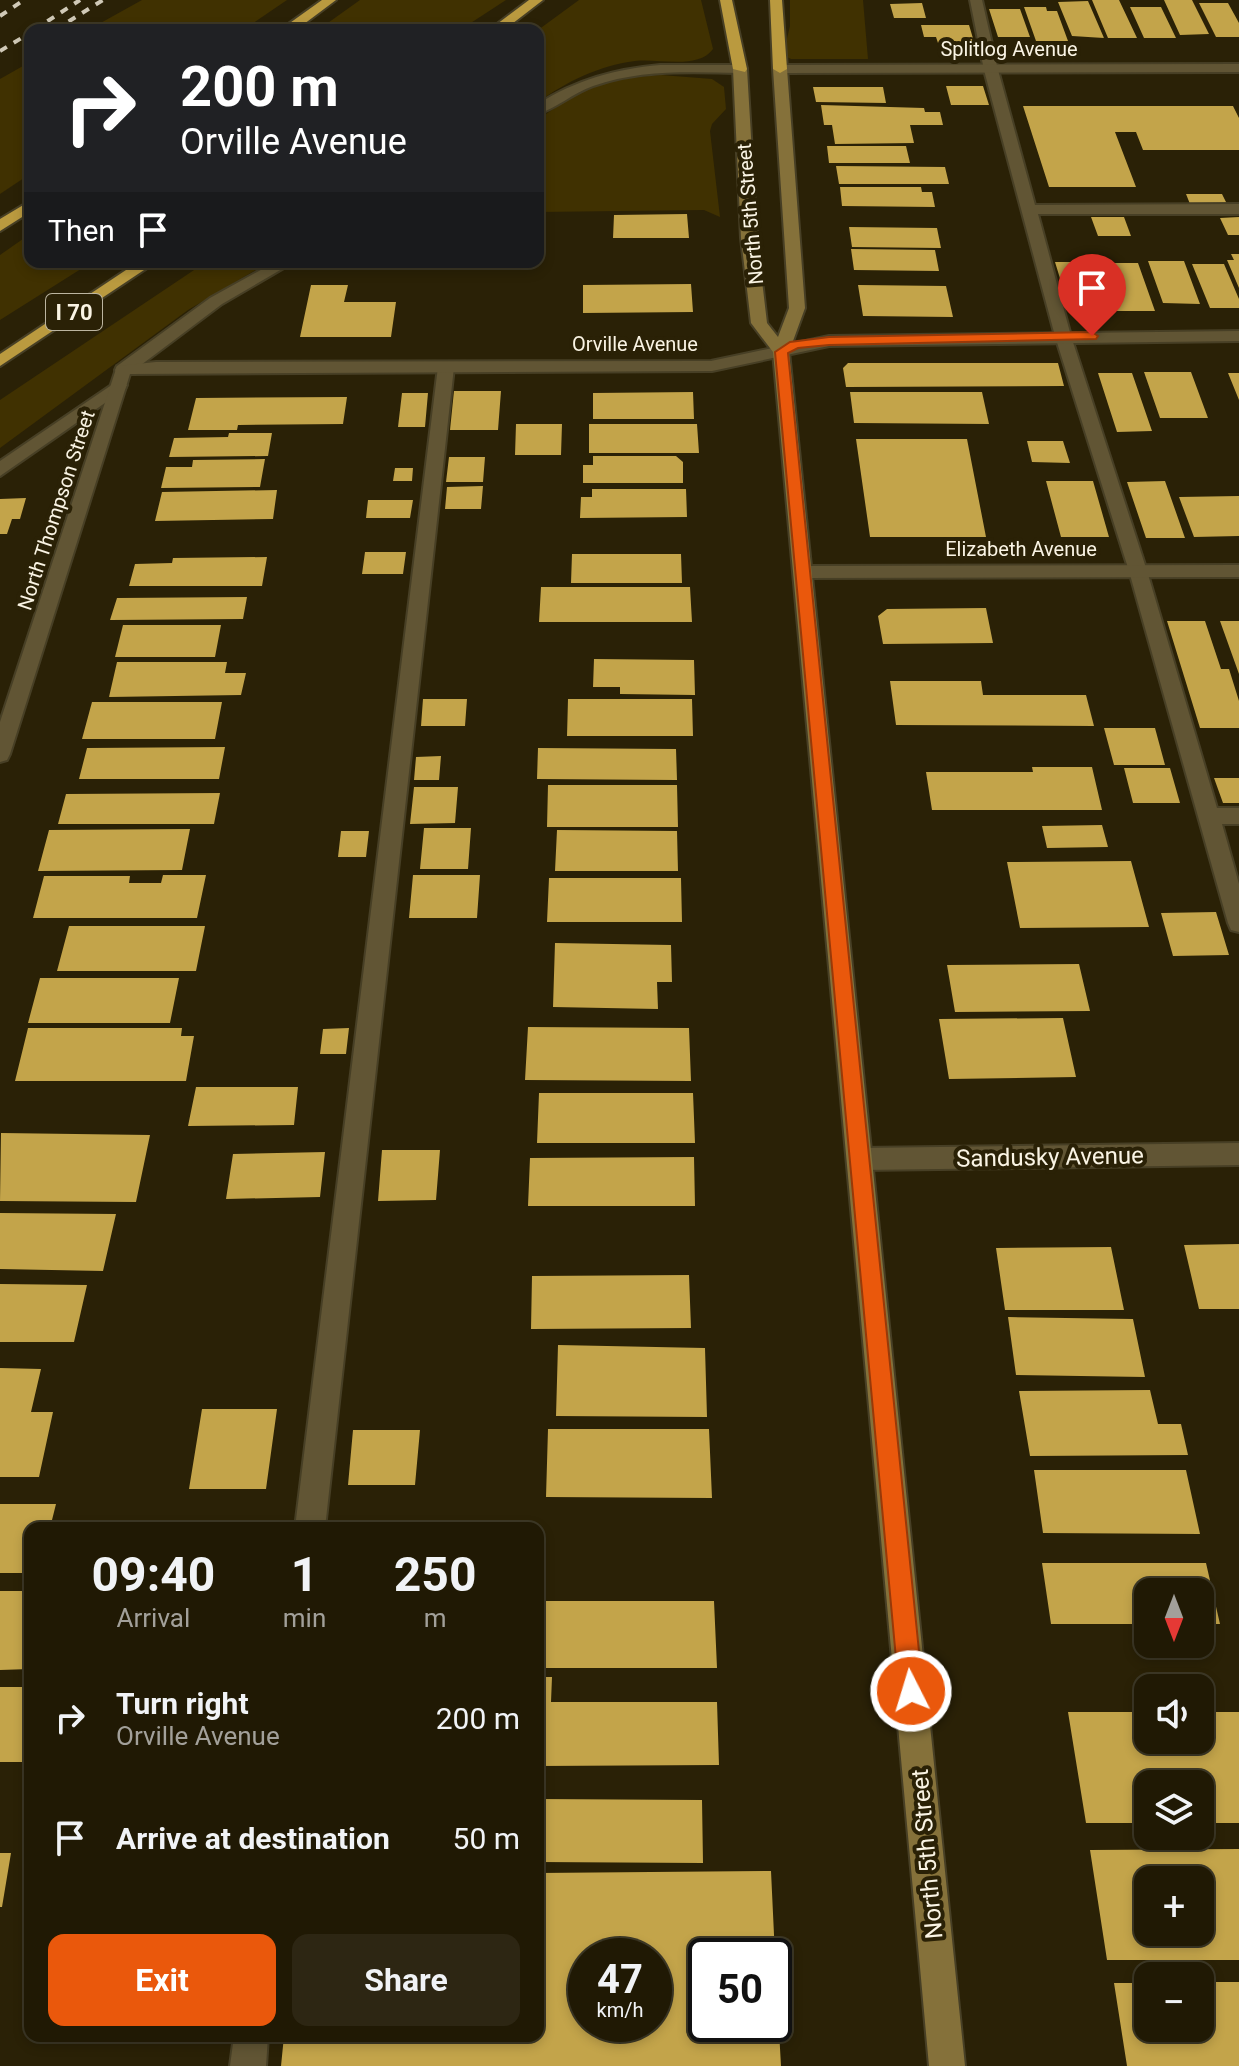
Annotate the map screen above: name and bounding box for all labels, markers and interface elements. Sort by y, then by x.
street label: Splitlog Avenue [940,37,1078,61]
text: 200 m [180,54,339,120]
icon: right [48,56,152,160]
text: Orville Avenue [180,121,407,163]
street label: North 5th Street [732,142,768,286]
icon: arrive [131,208,175,252]
text: Then [48,213,115,248]
pin [1058,254,1126,336]
icon: arrive [1070,266,1114,310]
road number: I 70 [46,294,102,330]
street label: Orville Avenue [572,332,698,356]
street label: North Thompson Street [12,407,100,613]
street label: Elizabeth Avenue [945,537,1097,561]
street label: Sandusky Avenue [956,1141,1144,1173]
text: 09:40 [92,1546,215,1603]
text: 1 [291,1546,318,1603]
text: 250 [394,1546,476,1603]
north arrow [1134,1578,1214,1658]
map controls [1134,1578,1214,2042]
text: Arrival [117,1603,190,1633]
text: min [283,1603,326,1633]
text: m [424,1603,447,1633]
position arrow [869,1649,953,1733]
button: sound [1134,1674,1214,1754]
text: Turn right [116,1686,249,1721]
icon: right [48,1696,92,1740]
text: 200 m [436,1701,520,1736]
text: Orville Avenue [116,1721,280,1751]
street label: North 5th Street [906,1768,948,1940]
button: layers [1134,1770,1214,1850]
icon: arrive [48,1816,92,1860]
text: Arrive at destination [116,1821,390,1856]
text: 50 m [453,1821,520,1856]
button: + [1134,1866,1214,1946]
button: Exit [48,1934,276,2026]
button: Share [292,1934,520,2026]
speed limit sign: 50 [688,1938,792,2042]
text: 47 [597,1956,643,2003]
button: − [1134,1962,1214,2042]
text: km/h [597,1998,643,2022]

